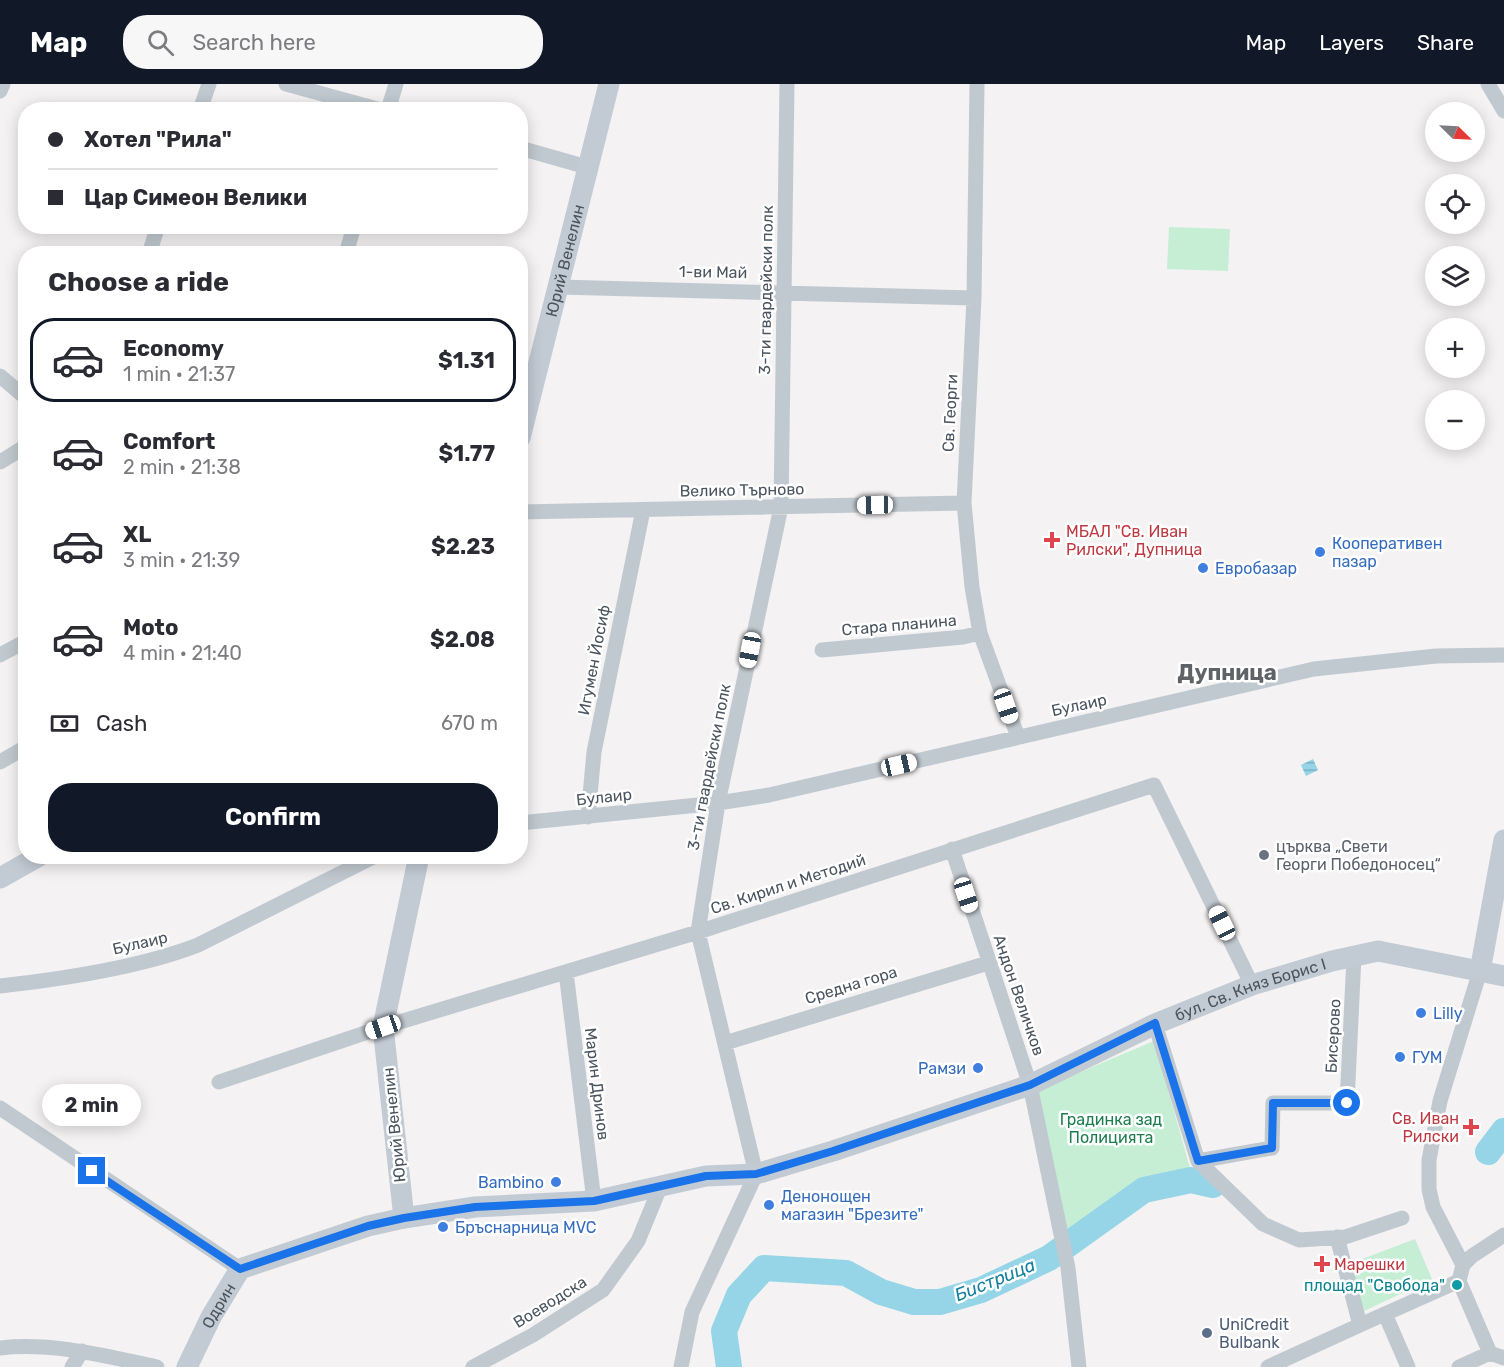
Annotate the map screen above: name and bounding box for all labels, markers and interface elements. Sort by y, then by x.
search box [123,15,543,69]
text: Map [30,26,87,59]
icon: search [144,26,177,59]
text: Search here [192,29,316,56]
text: Map [1245,30,1286,55]
text: Layers [1319,30,1384,55]
text: Share [1417,30,1474,55]
north arrow [1425,102,1485,162]
map controls [1425,102,1485,450]
text: Хотел "Рила" [84,126,232,153]
button: locate [1425,174,1485,234]
text: Цар Симеон Велики [84,184,307,211]
street label: Юрий Венелин [541,202,588,319]
street label: 3-ти гвардейски полк [755,205,777,375]
button: layers [1425,246,1485,306]
street label: 1-ви Май [679,262,747,282]
text: Choose a ride [48,266,229,298]
button: + [1425,318,1485,378]
icon: car [51,333,105,387]
text: Economy [123,335,224,362]
text: $1.31 [438,347,495,374]
text: 1 min · 21:37 [123,362,235,386]
street label: Св. Георги [938,373,962,453]
button: − [1425,390,1485,450]
icon: car [51,426,105,480]
text: Comfort [123,428,215,455]
text: $1.77 [439,440,495,467]
text: 2 min · 21:38 [123,455,241,479]
street label: Велико Търново [679,479,805,501]
car [857,496,893,514]
icon: car [51,519,105,573]
text: XL [123,521,151,548]
place label: МБАЛ "Св. Иван Рилски", Дупница [1066,522,1202,559]
marker: МБАЛ "Св. Иван Рилски", Дупница [1043,531,1061,549]
text: $2.23 [431,533,495,560]
place label: Кооперативен пазар [1332,534,1443,571]
marker: Кооперативен пазар [1313,545,1327,559]
text: 3 min · 21:39 [123,548,240,572]
place label: Евробазар [1215,559,1297,578]
marker: Евробазар [1196,561,1210,575]
street label: Игумен Йосиф [574,603,614,717]
street label: Стара планина [841,610,957,640]
icon: car [51,612,105,666]
text: Moto [123,614,178,641]
text: $2.08 [430,626,495,653]
car [738,631,762,669]
text: 4 min · 21:40 [123,641,242,665]
district label: Дупница [1177,659,1277,686]
street label: 3-ти гвардейски полк [684,682,735,852]
car [992,686,1020,726]
street label: Булаир [1050,690,1108,720]
icon: cash [48,707,81,740]
text: Cash [96,710,147,737]
text: 670 m [441,711,498,735]
car [879,752,919,778]
button: Confirm [48,783,498,852]
street label: Булаир [575,785,633,809]
place label: църква „Свети Георги Победоносец“ [1276,837,1441,874]
marker: църква „Свети Георги Победоносец“ [1257,848,1271,862]
street label: Св. Кирил и Методий [708,850,868,918]
car [952,875,980,915]
car [1206,903,1238,943]
street label: Булаир [111,927,169,959]
street label: Андон Величков [989,932,1049,1058]
street label: бул. Св. Княз Борис I [1172,954,1328,1025]
street label: Средна гора [803,962,899,1008]
street label: Бисерово [1322,998,1344,1074]
place label: Lilly [1433,1004,1463,1023]
marker: Lilly [1414,1006,1428,1020]
car [363,1013,403,1041]
street label: Марин Дринов [581,1027,613,1141]
place label: ГУМ [1412,1048,1443,1067]
marker: ГУМ [1393,1050,1407,1064]
place label: Рамзи [918,1059,966,1078]
marker: Рамзи [971,1061,985,1075]
street label: Юрий Венелин [379,1067,409,1183]
callout: 2 min [42,1084,142,1126]
route start [1333,1089,1360,1116]
text: 2 min [64,1093,119,1117]
place label: Св. Иван Рилски [1392,1109,1459,1146]
park label: Градинка зад Полицията [1060,1110,1163,1147]
marker: Св. Иван Рилски [1464,1120,1478,1134]
route end [78,1157,105,1184]
place label: Bambino [478,1173,544,1192]
marker: Bambino [549,1175,563,1189]
place label: Денонощен магазин "Брезите" [781,1187,923,1224]
marker: Денонощен магазин "Брезите" [762,1198,776,1212]
place label: Бръснарница MVC [455,1218,597,1237]
marker: Бръснарница MVC [436,1220,450,1234]
water label: Бистрица [952,1254,1039,1306]
place label: Марешки [1334,1255,1405,1274]
marker: Марешки [1315,1257,1329,1271]
street label: Воеводска [510,1272,590,1332]
place label: площад "Свобода" [1304,1276,1445,1295]
marker: площад "Свобода" [1450,1278,1464,1292]
street label: Одрин [198,1279,239,1331]
place label: UniCredit Bulbank [1219,1315,1289,1352]
marker: UniCredit Bulbank [1200,1326,1214,1340]

